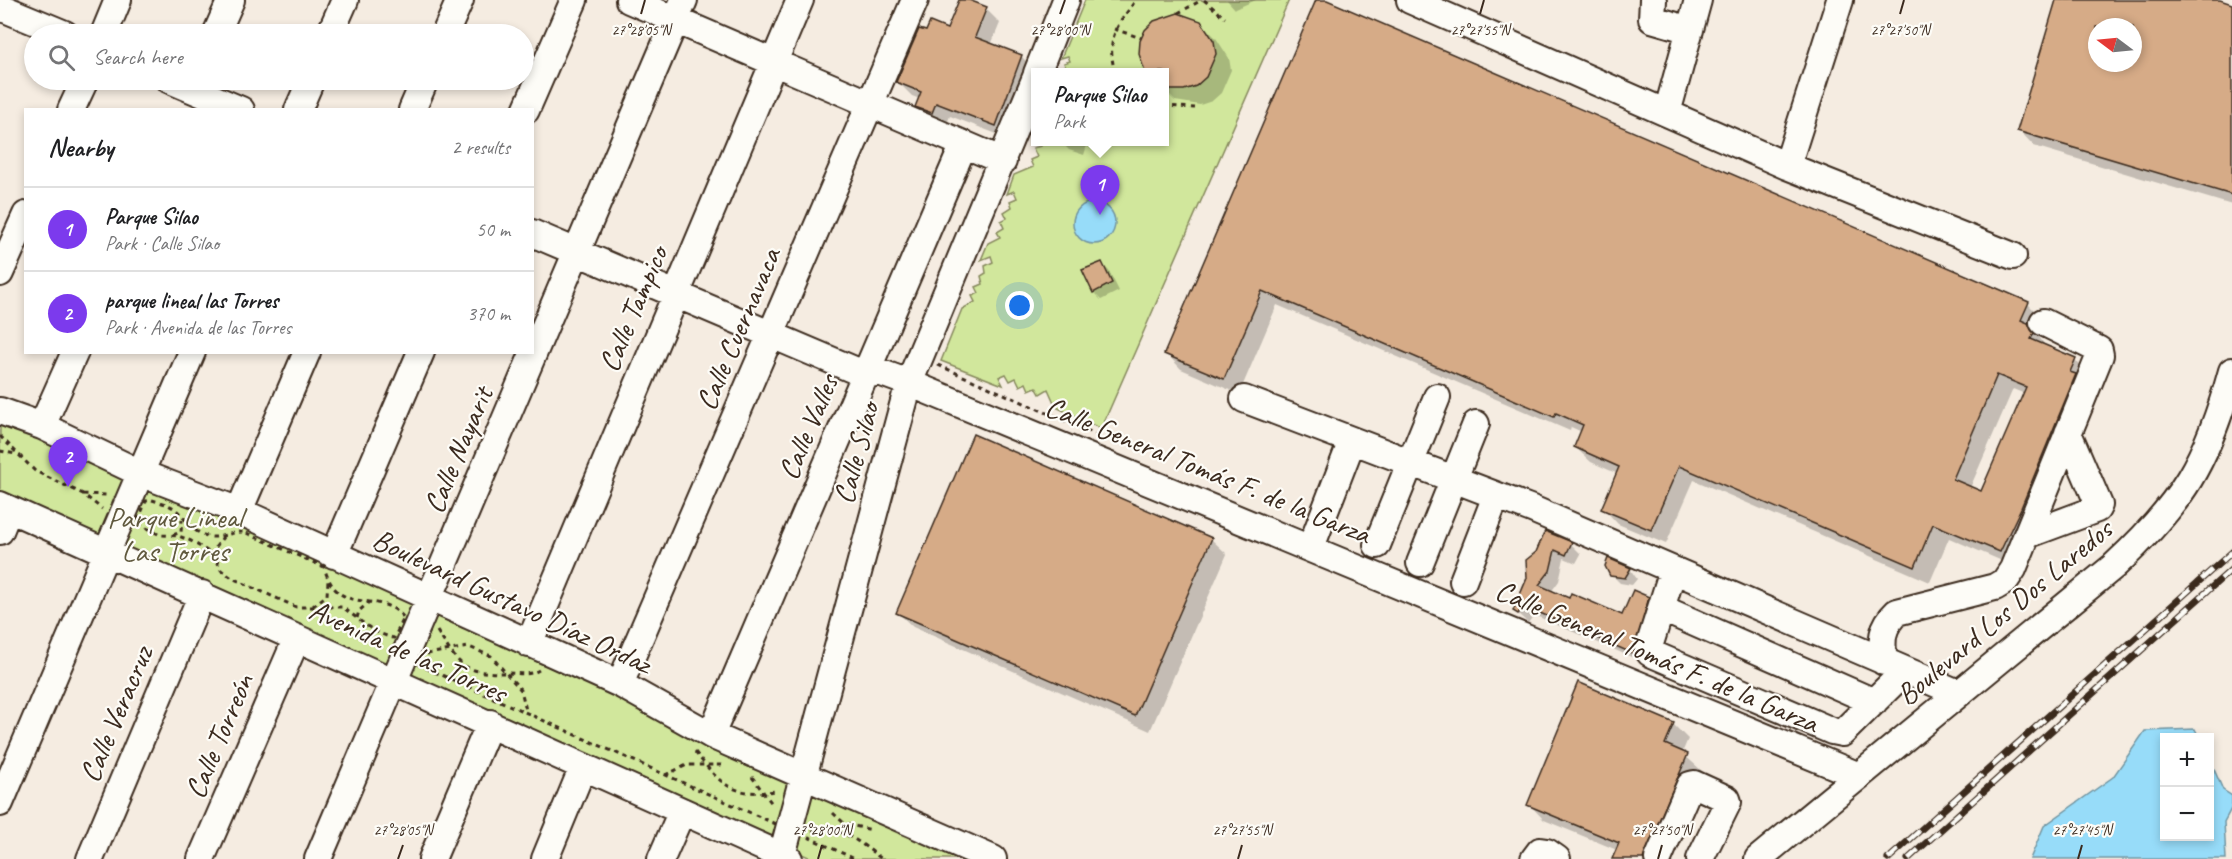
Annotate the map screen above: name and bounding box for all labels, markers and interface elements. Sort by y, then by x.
north arrow [2088,18,2142,72]
text: 27°28'05"N [611,21,674,40]
text: 27°28'00"N [1030,21,1093,40]
text: 27°27'55"N [1450,21,1513,40]
text: 27°27'50"N [1870,21,1933,40]
search box [24,24,534,90]
icon: search [45,41,78,74]
text: Search here [93,43,183,71]
popup [1031,68,1169,146]
text: Parque Silao [1054,81,1146,109]
text: Park [1054,109,1085,134]
text: Nearby [48,131,113,164]
text: 2 results [451,135,510,160]
pin: 1 [1080,166,1120,215]
text: Parque Silao [105,203,198,231]
text: 1 [63,217,72,242]
text: 50 m [476,217,510,242]
text: Park · Calle Silao [105,231,219,256]
street label: Calle Tampico [590,238,678,377]
street label: Calle Cuernavaca [687,240,790,416]
text: parque lineal las Torres [105,287,278,315]
your location [1005,291,1034,320]
text: 2 [63,301,72,326]
text: 370 m [467,301,510,326]
text: Park · Avenida de las Torres [105,315,291,340]
street label: Calle Valles [769,366,848,485]
street label: Calle Nayarit [414,378,503,519]
street label: Calle General Tomás F. de la Garza [1040,387,1378,553]
street label: Calle Silao [824,395,889,508]
pin: 2 [48,438,88,487]
park label: Parque Lineal Las Torres [107,498,248,570]
street label: Boulevard Los Dos Laredos [1888,509,2122,713]
street label: Boulevard Gustavo Díaz Ordaz [367,520,660,684]
street label: Calle General Tomás F. de la Garza [1490,571,1826,742]
street label: Avenida de las Torres [303,591,515,713]
street label: Calle Veracruz [70,639,162,788]
street label: Calle Torreón [176,667,263,804]
map controls [2160,733,2214,841]
button: + [2160,733,2214,787]
button: − [2160,787,2214,841]
text: 27°28'05"N [373,821,436,840]
text: 27°28'00"N [792,821,855,840]
text: 27°27'55"N [1212,821,1275,840]
text: 27°27'50"N [1632,821,1695,840]
text: 27°27'45"N [2052,821,2115,840]

